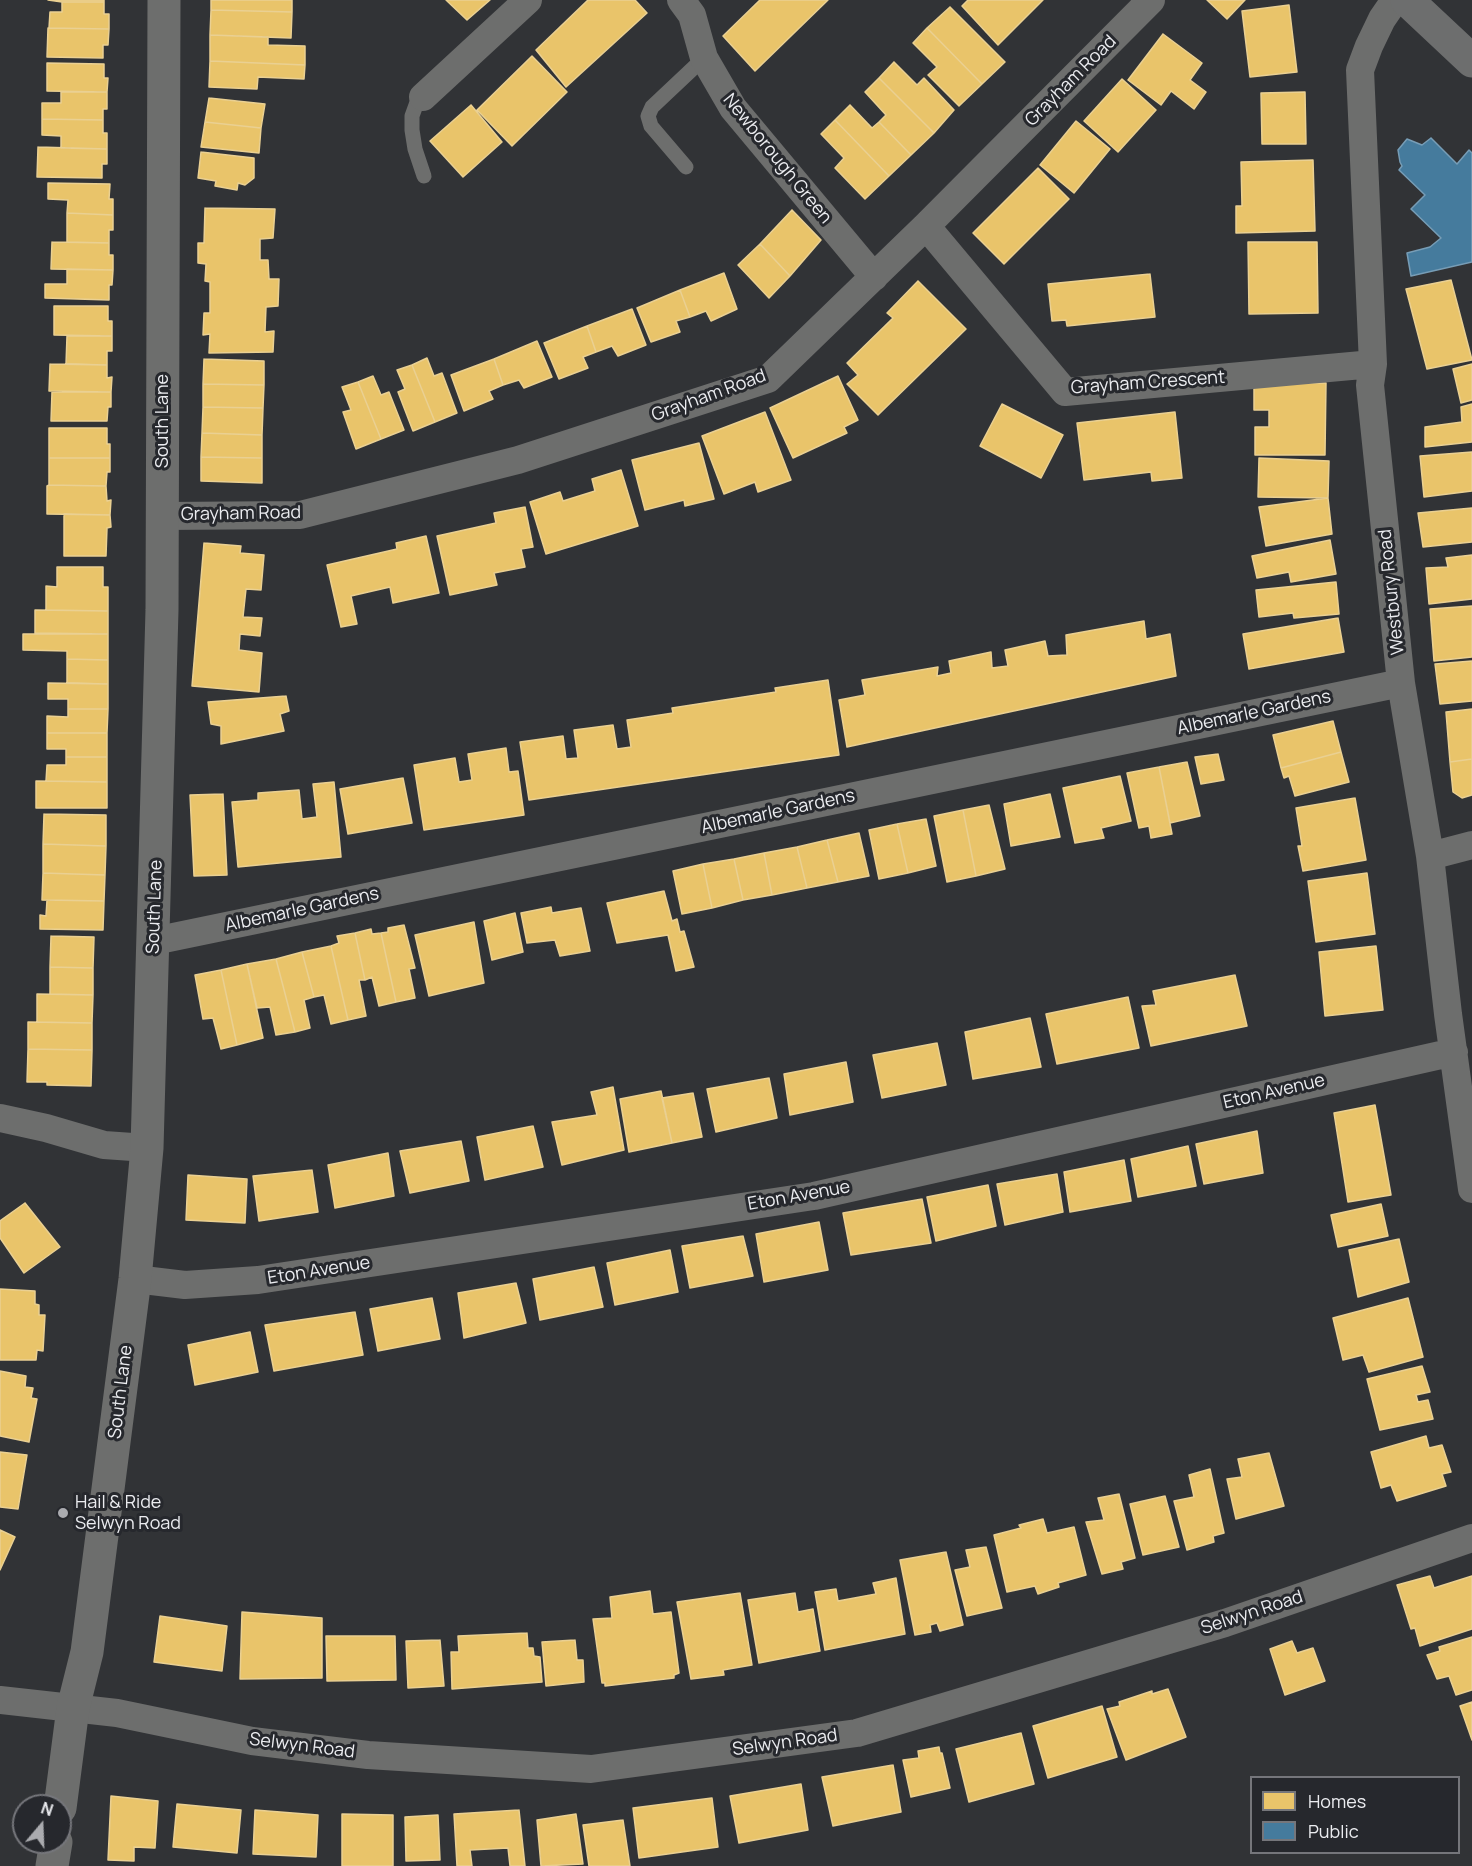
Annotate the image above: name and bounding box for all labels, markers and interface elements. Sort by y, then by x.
street label: Grayham Road [1021,31,1121,131]
street label: Newborough Green [718,90,836,228]
street label: Grayham Road [649,365,769,427]
street label: Grayham Crescent [1070,367,1226,399]
street label: South Lane [152,374,174,468]
street label: Grayham Road [181,502,301,526]
street label: Westbury Road [1375,528,1409,656]
street label: Albemarle Gardens [1175,686,1333,740]
street label: Albemarle Gardens [699,785,857,839]
street label: South Lane [143,860,167,954]
street label: Albemarle Gardens [223,883,381,937]
street label: Eton Avenue [1221,1070,1327,1114]
street label: Eton Avenue [746,1176,852,1216]
street label: Eton Avenue [266,1252,372,1290]
street label: South Lane [105,1344,137,1440]
place label: Hail & Ride Selwyn Road [75,1492,181,1534]
marker: Hail & Ride Selwyn Road [56,1506,70,1520]
street label: Selwyn Road [1198,1586,1306,1640]
street label: Selwyn Road [731,1725,839,1761]
street label: Selwyn Road [248,1729,356,1763]
legend [1250,1776,1460,1854]
text: Homes [1308,1789,1366,1813]
north arrow [12,1794,72,1854]
text: N [38,1797,56,1821]
text: Public [1308,1819,1359,1843]

